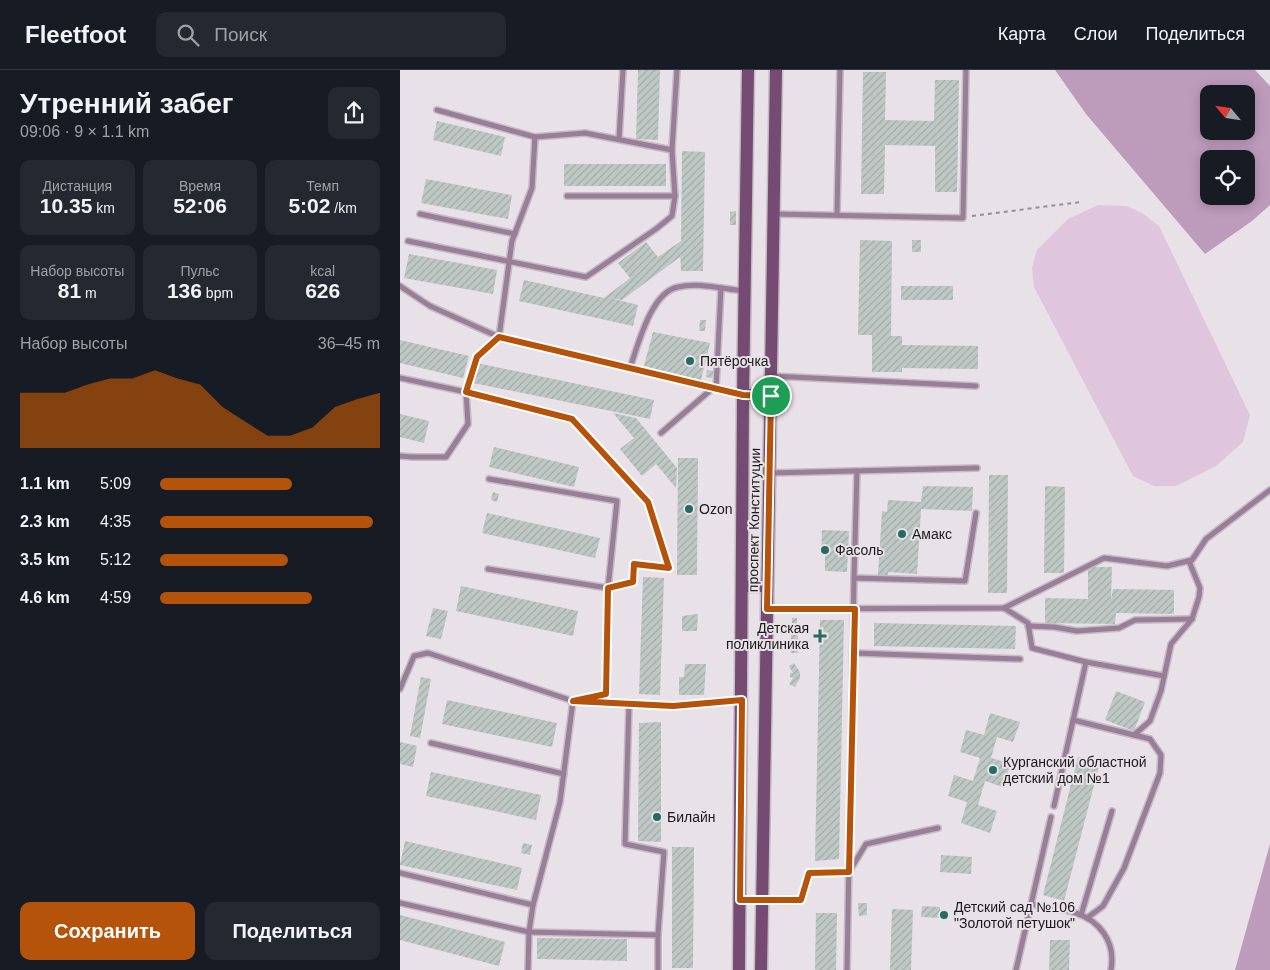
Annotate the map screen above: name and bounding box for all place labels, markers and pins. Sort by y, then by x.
place label: Пятёрочка [700,353,769,369]
marker: Пятёрочка [684,355,696,367]
pin [750,375,792,417]
place label: Ozon [699,501,732,517]
marker: Ozon [683,503,695,515]
place label: Амакс [912,526,952,542]
marker: Амакс [896,528,908,540]
place label: Фасоль [835,542,884,558]
marker: Фасоль [819,544,831,556]
place label: Детская поликлиника [726,620,809,652]
marker: Детская поликлиника [813,629,827,643]
place label: Курганский областной детский дом №1 [1003,754,1147,786]
marker: Курганский областной детский дом №1 [987,764,999,776]
place label: Билайн [667,809,716,825]
marker: Билайн [651,811,663,823]
place label: Детский сад №106 "Золотой петушок" [954,899,1075,931]
marker: Детский сад №106 "Золотой петушок" [938,909,950,921]

